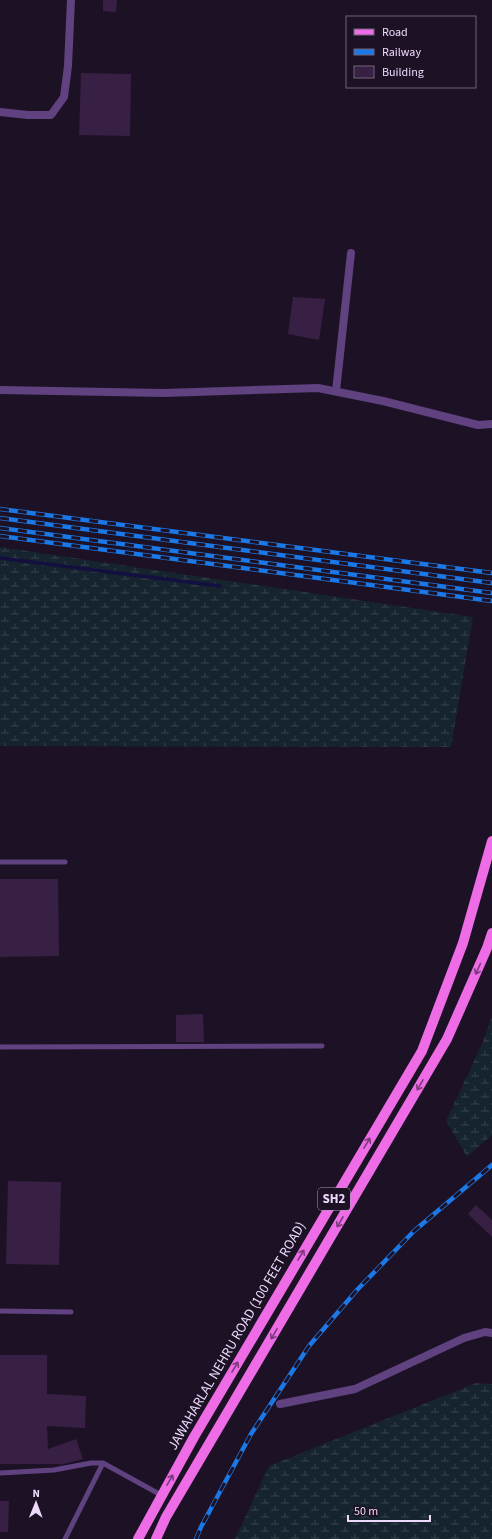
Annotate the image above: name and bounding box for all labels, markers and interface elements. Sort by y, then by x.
legend [346,16,476,88]
text: Road [382,24,408,41]
text: Railway [382,44,421,61]
text: Building [382,64,424,81]
one-way arrow [474,963,481,975]
one-way arrow [415,1079,423,1091]
one-way arrow [363,1137,371,1149]
road number: SH2 [318,1188,350,1210]
one-way arrow [335,1216,343,1228]
street label: JAWAHARLAL NEHRU ROAD (100 FEET ROAD) [163,1218,311,1454]
one-way arrow [297,1249,305,1261]
one-way arrow [269,1328,277,1340]
one-way arrow [231,1361,239,1373]
one-way arrow [166,1474,174,1486]
north arrow [16,1483,56,1523]
text: N [32,1486,40,1501]
scale bar [348,1497,430,1523]
text: 50 m [354,1503,378,1520]

